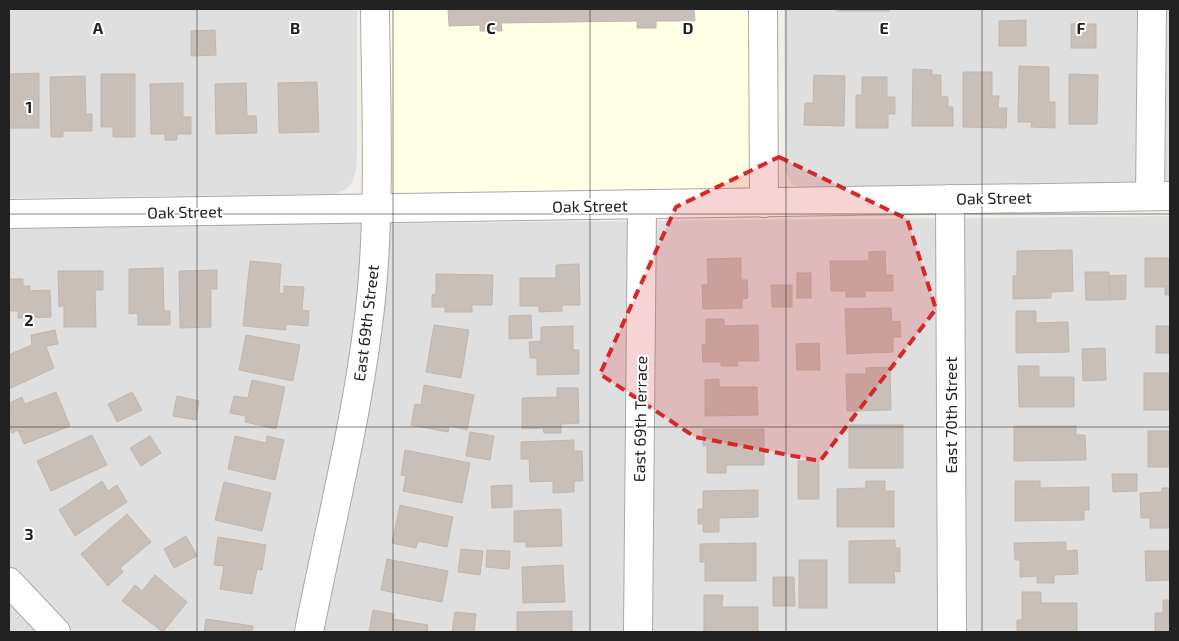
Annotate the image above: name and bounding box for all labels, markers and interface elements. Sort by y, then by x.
text: A [93,18,104,37]
text: B [290,18,300,37]
text: C [486,18,496,37]
text: D [683,18,694,37]
text: E [879,18,889,37]
text: F [1077,18,1086,37]
text: 1 [26,97,32,116]
street label: Oak Street [956,187,1032,208]
street label: Oak Street [552,195,628,216]
street label: Oak Street [147,201,223,222]
street label: East 69th Street [349,264,382,382]
text: 2 [24,310,34,329]
street label: East 69th Terrace [629,356,650,482]
street label: East 70th Street [941,357,960,473]
text: 3 [24,524,34,543]

